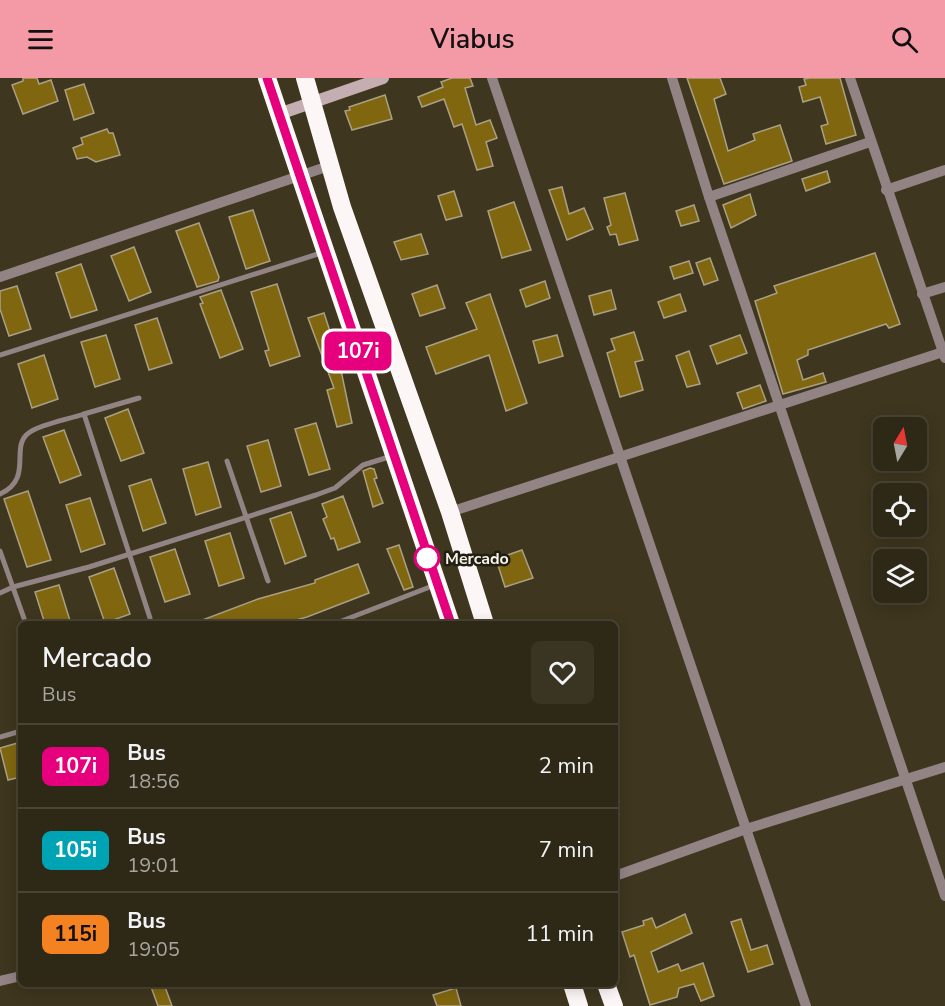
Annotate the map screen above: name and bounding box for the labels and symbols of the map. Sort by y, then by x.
line badge: 107i [316,332,400,370]
north arrow [873,417,927,471]
marker: Mercado [414,545,440,571]
place label: Mercado [445,548,509,570]

